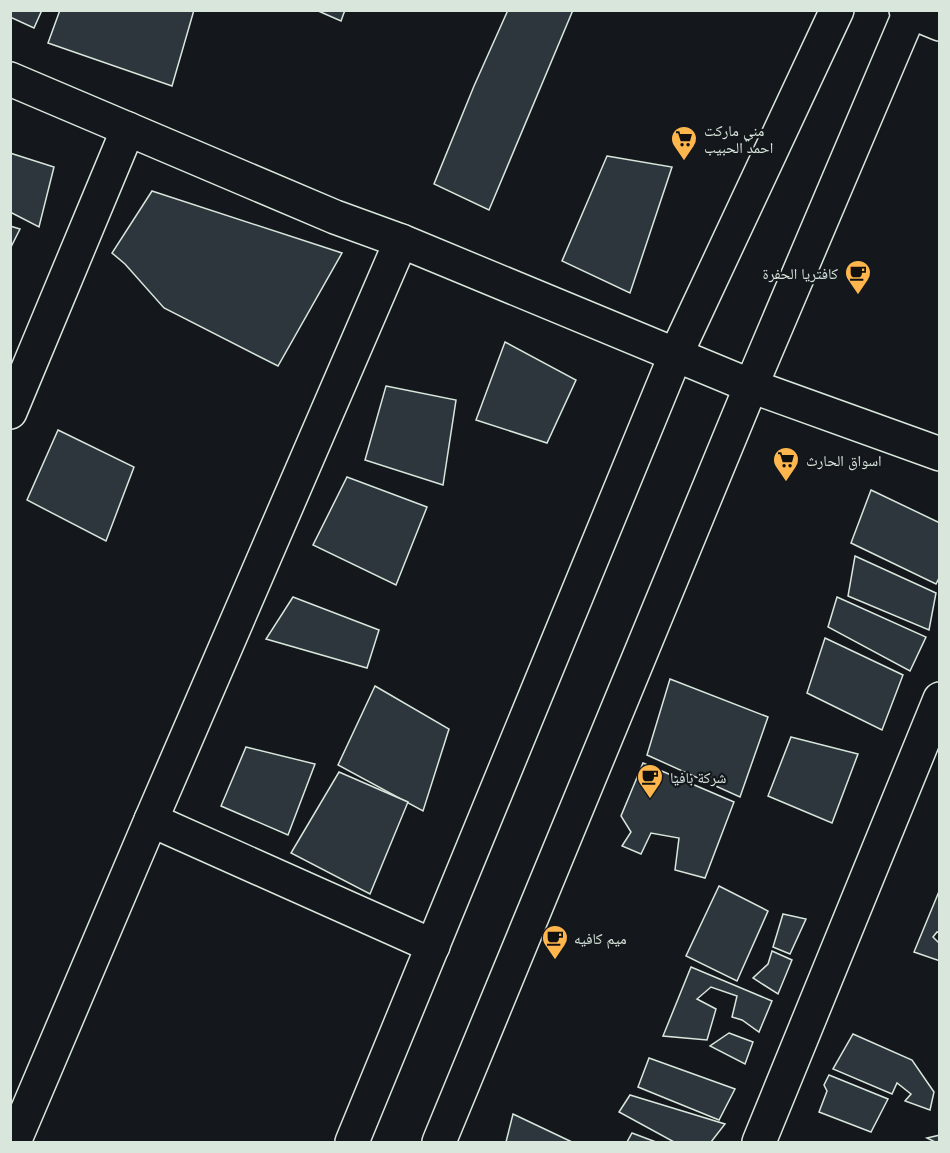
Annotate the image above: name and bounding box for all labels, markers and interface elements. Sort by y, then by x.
place label: مني ماركت احمد الحبيب [704,120,773,158]
supermarket icon: مني ماركت احمد الحبيب [669,124,699,162]
cafe icon: كافتريا الحفرة [843,258,873,296]
place label: كافتريا الحفرة [763,263,838,284]
supermarket icon: اسواق الحارث [771,445,801,483]
place label: اسواق الحارث [806,450,882,471]
cafe icon: شركة بافيا [635,762,665,800]
place label: شركة بافيا [670,767,726,788]
cafe icon: ميم كافيه [540,923,570,961]
place label: ميم كافيه [574,928,627,949]

